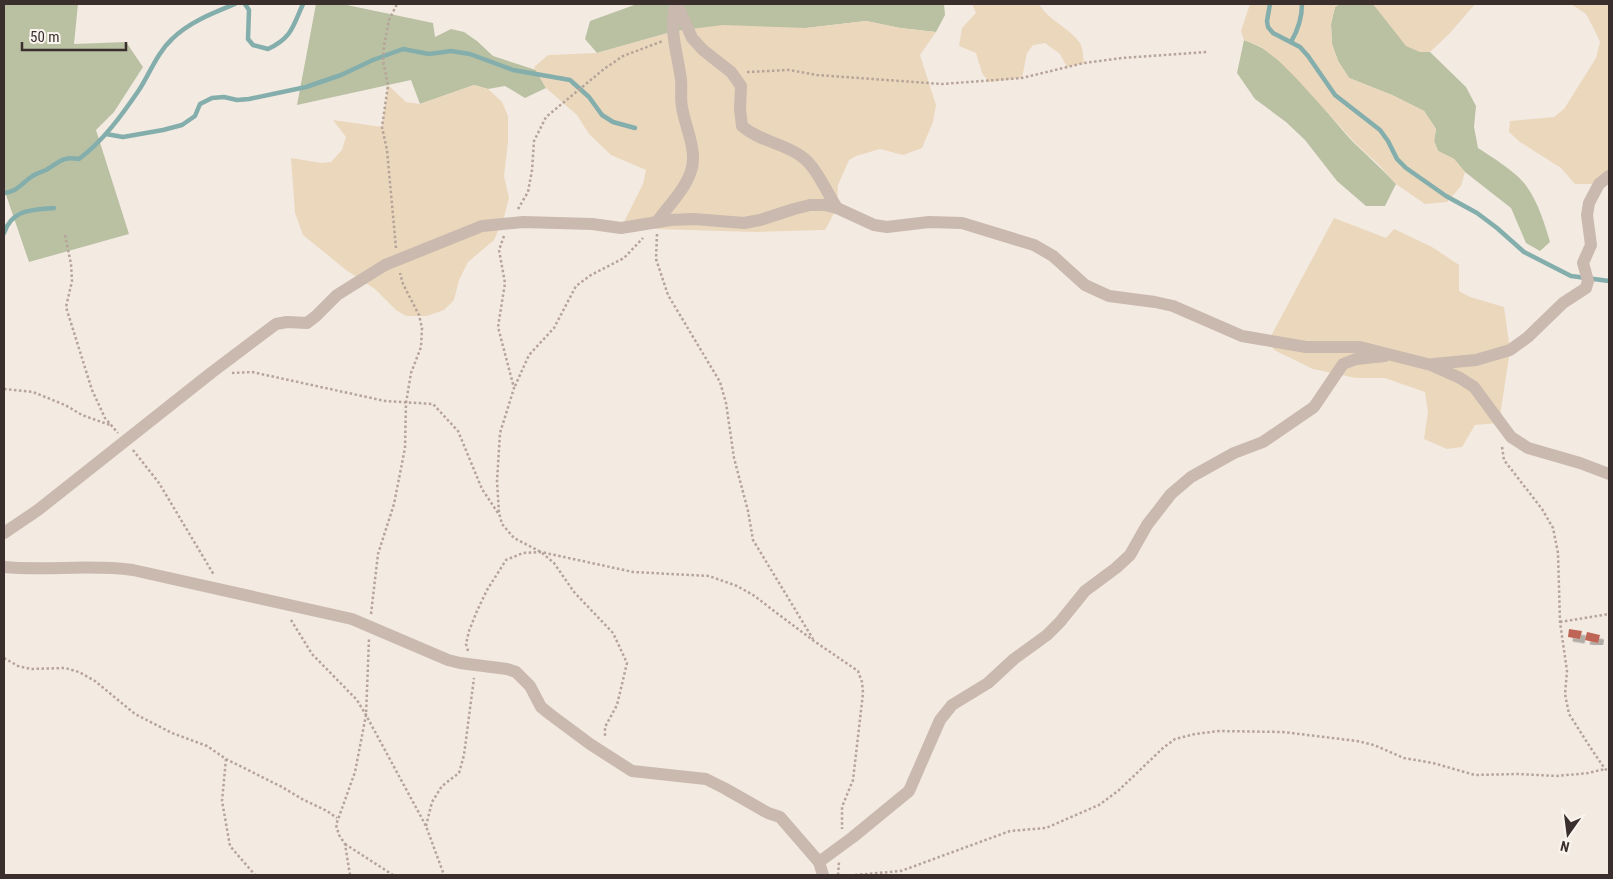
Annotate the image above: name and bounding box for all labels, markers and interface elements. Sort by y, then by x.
scale bar [22,20,126,52]
text: 50 m [30,28,60,46]
north arrow [1543,809,1593,859]
text: N [1559,838,1571,855]

